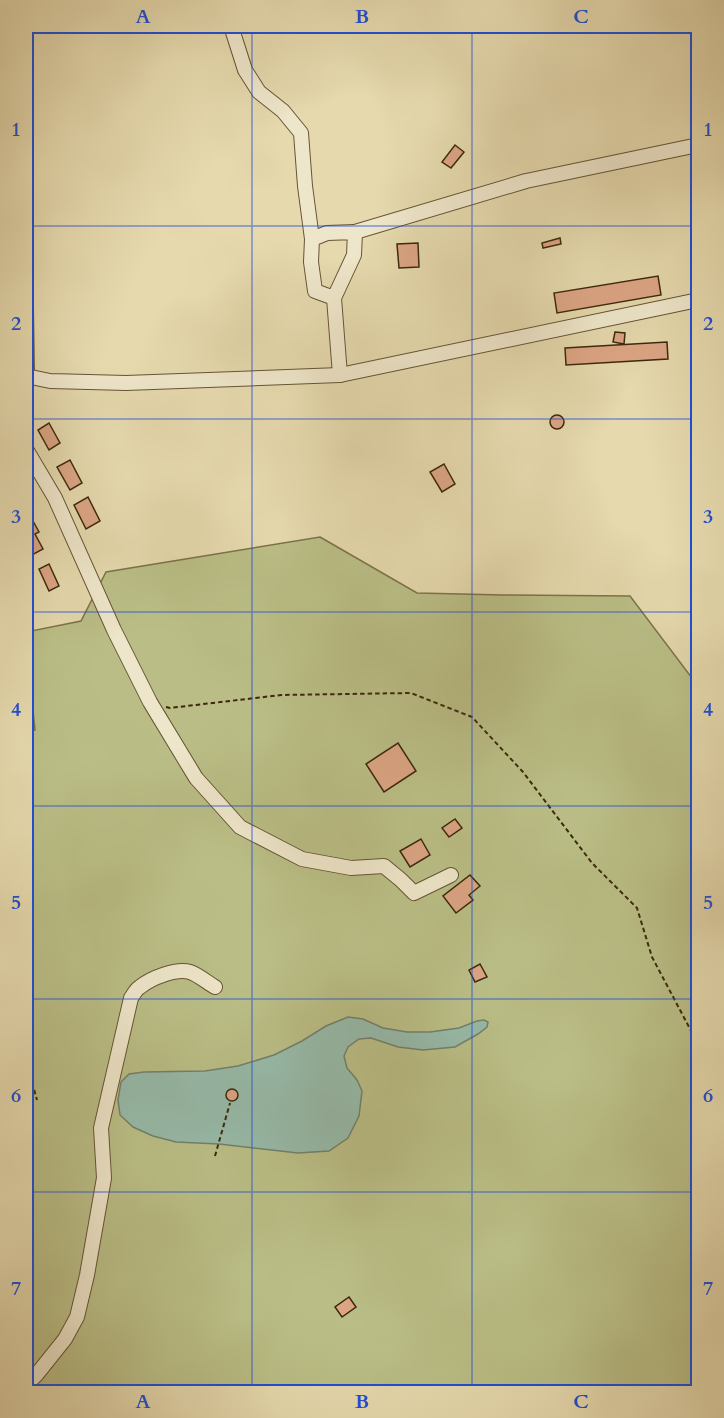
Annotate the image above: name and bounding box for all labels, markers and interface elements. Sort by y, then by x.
text: A [135,3,151,30]
text: B [355,3,369,30]
text: C [573,3,589,30]
text: 1 [11,116,21,143]
text: 1 [703,116,713,143]
text: 2 [11,310,21,337]
text: 2 [703,310,713,337]
text: 3 [11,503,21,530]
text: 3 [703,503,713,530]
text: 4 [11,696,21,723]
text: 4 [703,696,713,723]
text: 5 [11,889,21,916]
text: 5 [703,889,713,916]
text: 6 [11,1082,21,1109]
text: 6 [703,1082,713,1109]
text: 7 [11,1275,21,1302]
text: 7 [703,1275,713,1302]
text: A [135,1388,151,1415]
text: B [355,1388,369,1415]
text: C [573,1388,589,1415]

